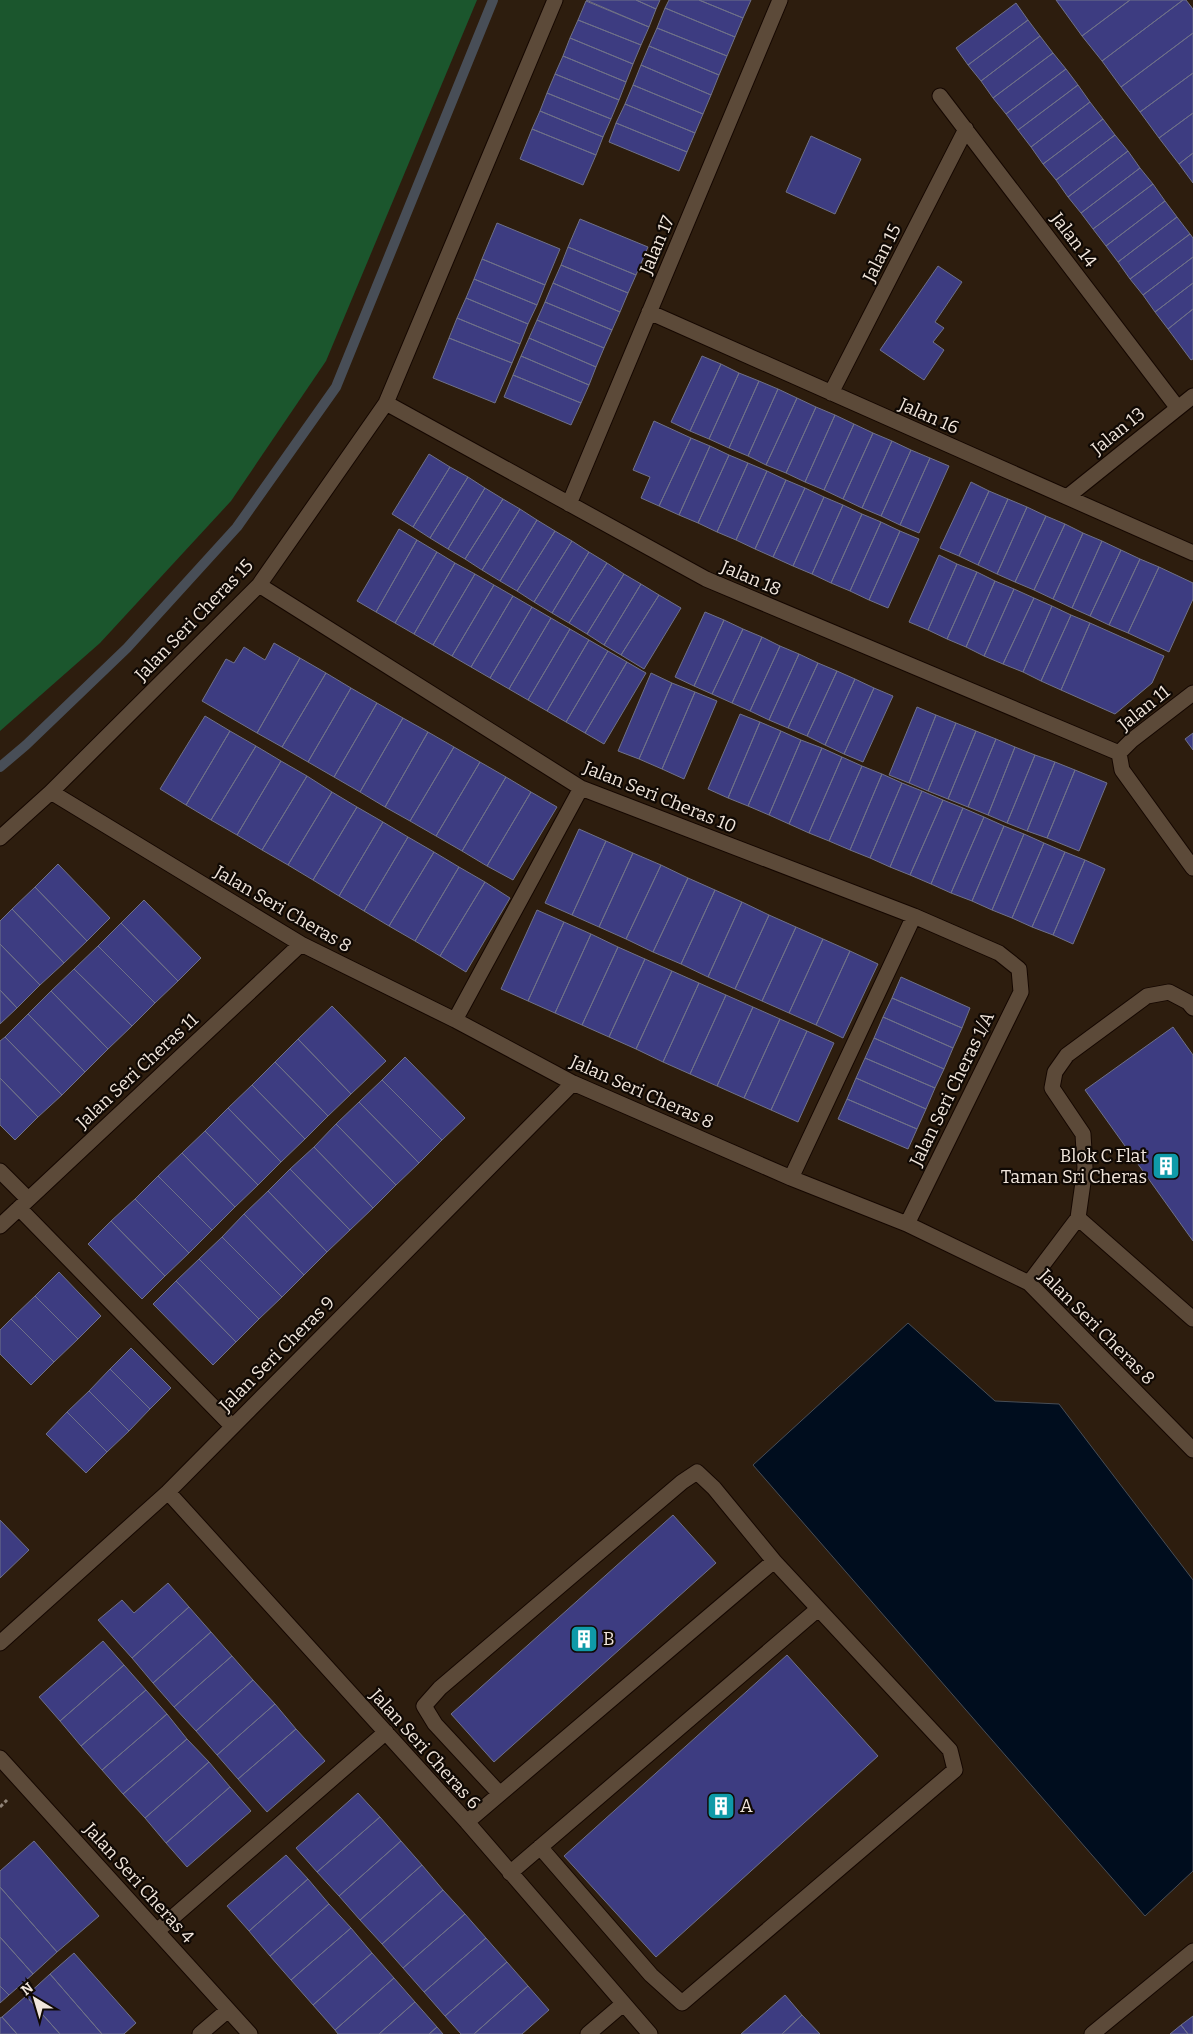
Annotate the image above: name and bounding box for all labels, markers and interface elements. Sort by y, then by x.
street label: Jalan 14 [1046,207,1102,272]
street label: Jalan 17 [634,212,679,278]
street label: Jalan 15 [858,220,906,287]
street label: Jalan 16 [895,393,962,439]
street label: Jalan 13 [1086,403,1149,460]
street label: Jalan Seri Cheras 15 [130,555,258,686]
street label: Jalan 18 [717,555,784,600]
street label: Jalan 11 [1113,680,1175,736]
street label: Jalan Seri Cheras 10 [580,756,740,838]
street label: Jalan Seri Cheras 8 [210,860,355,957]
street label: Jalan Seri Cheras 11 [71,1008,203,1134]
street label: Jalan Seri Cheras 1/A [905,1008,999,1171]
street label: Jalan Seri Cheras 8 [566,1050,717,1134]
place label: Blok C Flat Taman Sri Cheras [1001,1145,1147,1188]
building icon: Blok C Flat Taman Sri Cheras [1151,1151,1181,1181]
street label: Jalan Seri Cheras 8 [1034,1264,1159,1389]
street label: Jalan Seri Cheras 9 [214,1292,339,1417]
building icon: B [569,1624,599,1654]
place label: B [603,1628,615,1650]
street label: Jalan Seri Cheras 6 [364,1684,485,1814]
building icon: A [706,1791,736,1821]
place label: A [740,1795,753,1817]
street label: Jalan Seri Cheras 4 [79,1818,199,1948]
north arrow [10,1974,60,2024]
text: N [18,1979,37,1999]

